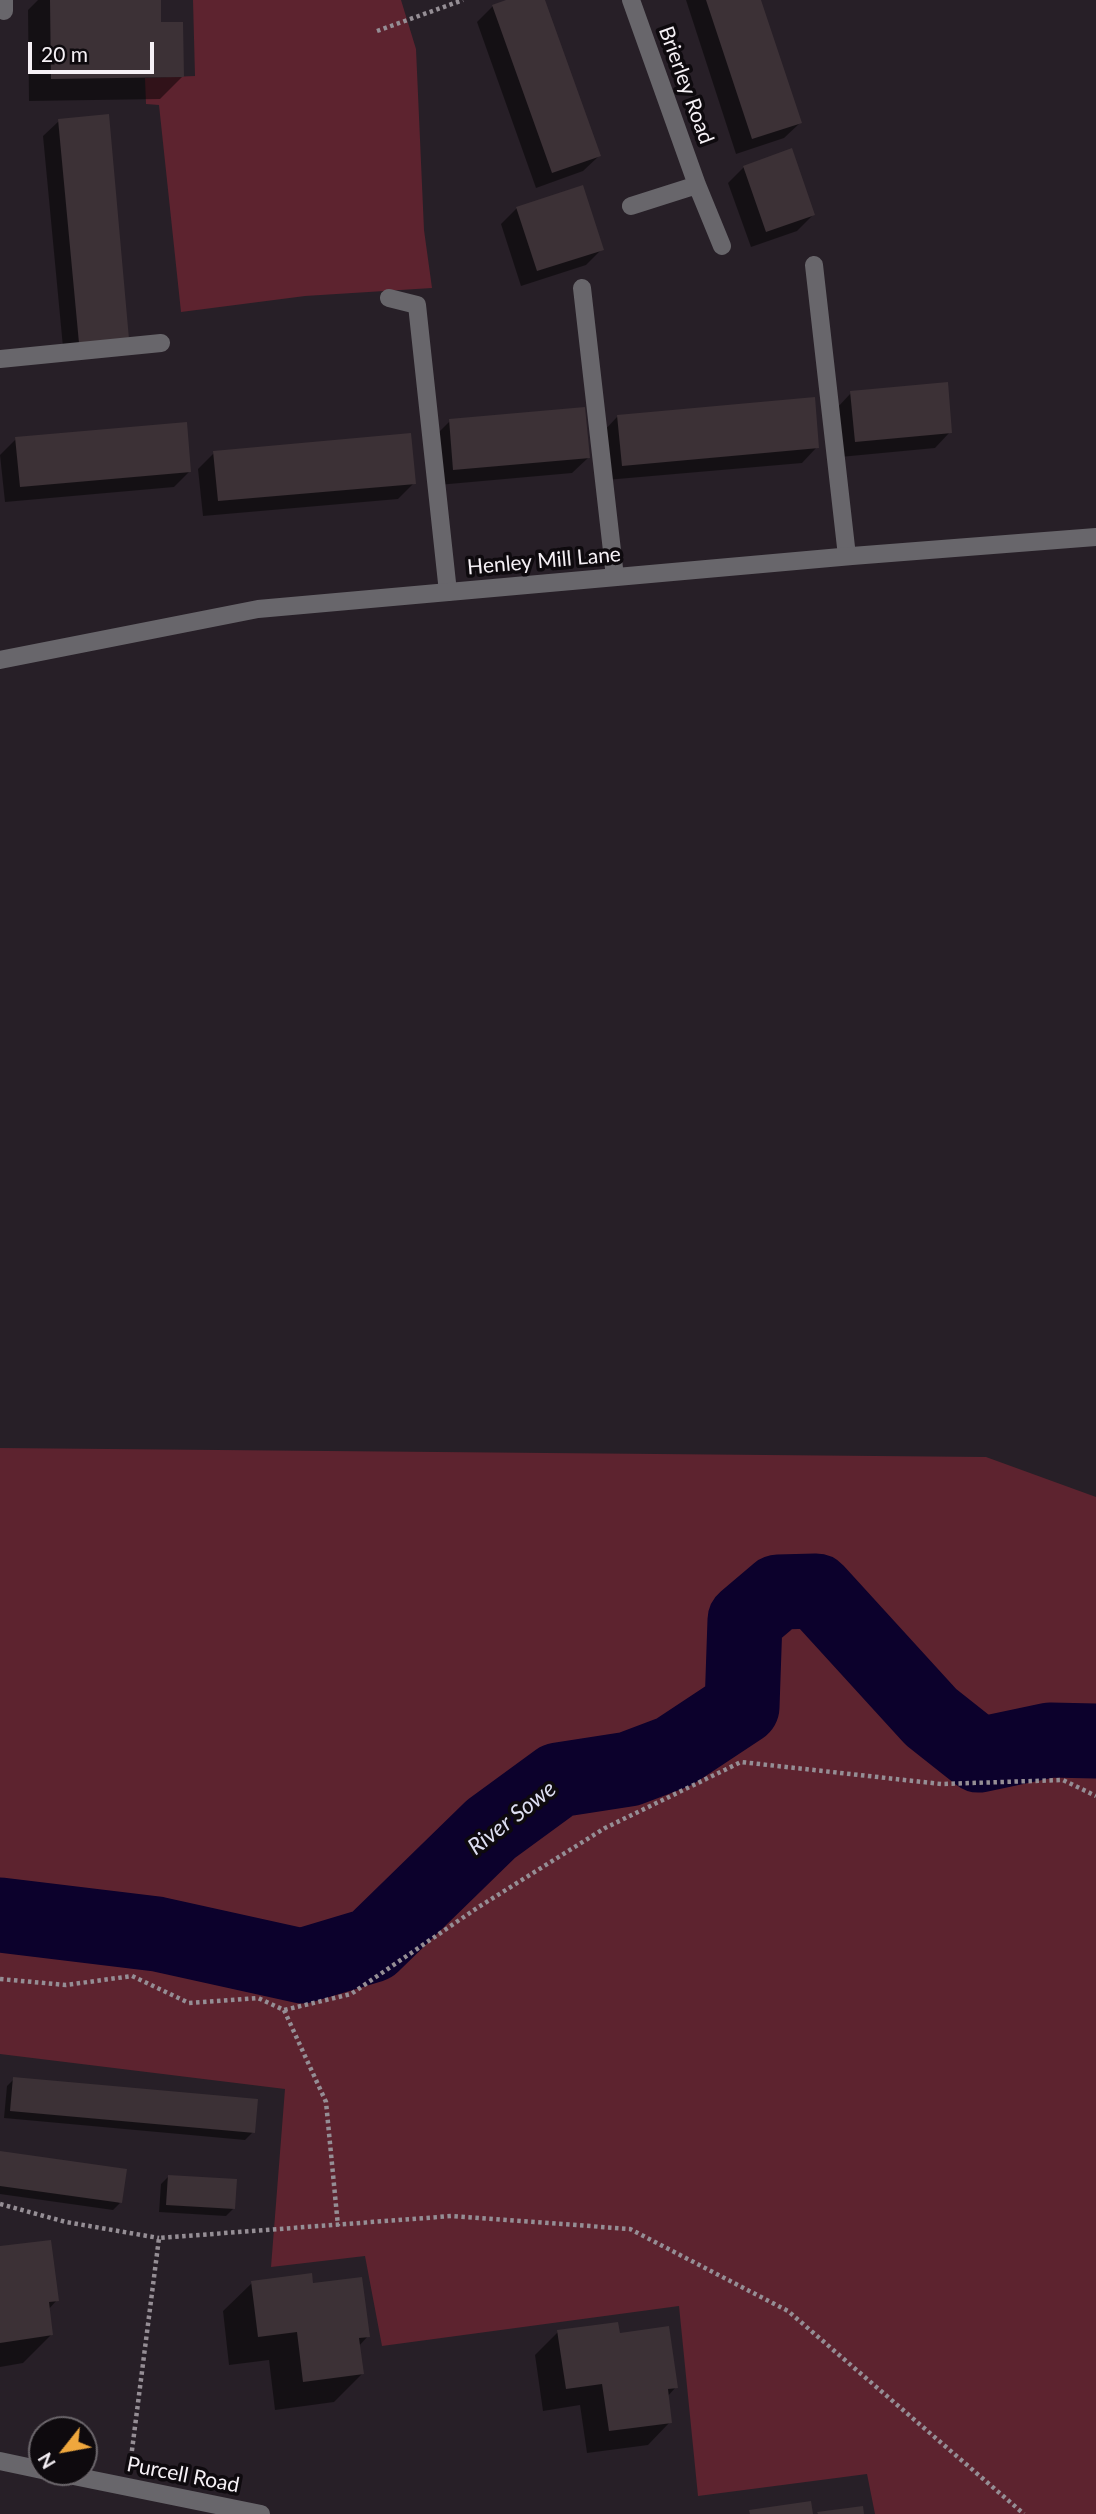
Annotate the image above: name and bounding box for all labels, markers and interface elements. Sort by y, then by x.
street label: Brierley Road [653,23,719,147]
scale bar [32,28,158,72]
text: 20 m [41,41,88,66]
street label: Henley Mill Lane [466,542,622,580]
water label: River Sowe [462,1775,562,1861]
north arrow [28,2416,98,2486]
text: N [33,2449,60,2473]
street label: Purcell Road [125,2452,241,2498]

